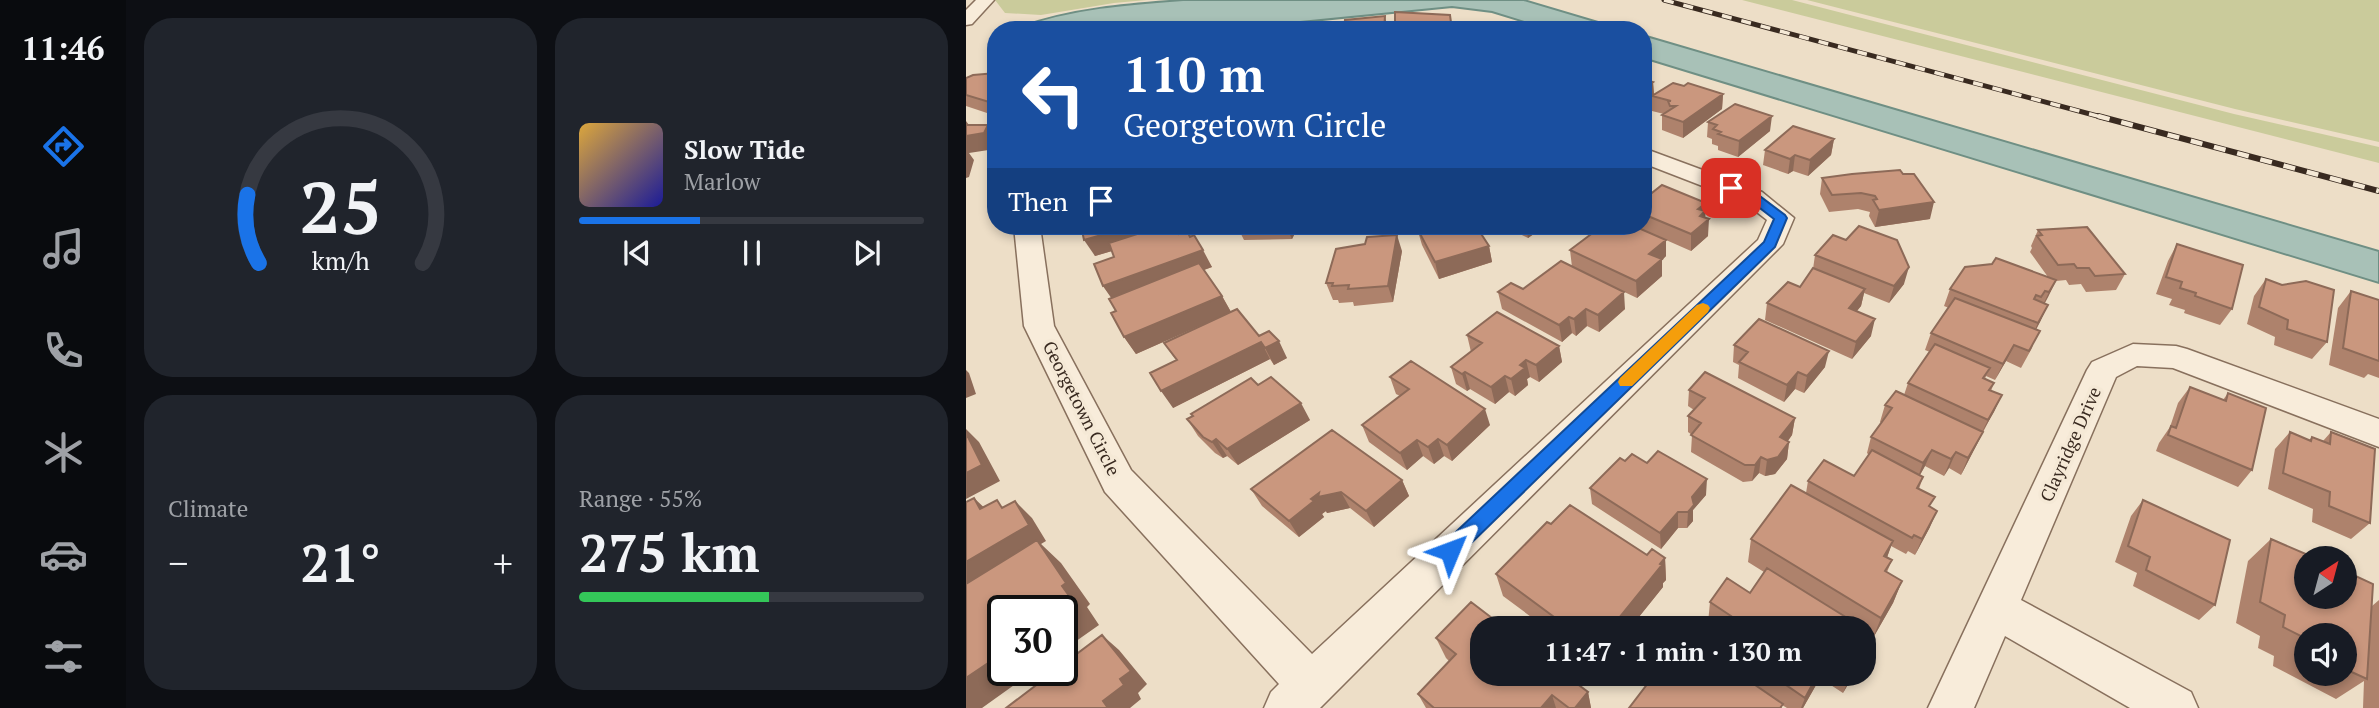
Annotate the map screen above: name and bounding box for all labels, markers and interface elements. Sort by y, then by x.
text: 11:46 [21,27,105,69]
text: 110 m [1123,41,1265,106]
icon: left [1008,49,1099,140]
text: Georgetown Circle [1123,104,1386,146]
icon: directions [39,122,88,171]
text: Slow Tide [684,132,805,166]
text: 25 [299,158,382,255]
pin [1701,158,1761,218]
text: Marlow [684,166,761,197]
icon: arrive [1712,169,1750,207]
icon: arrive [1082,182,1120,220]
text: Then [1008,184,1068,218]
icon: music [39,224,88,273]
icon: previous [618,234,656,272]
icon: pause [733,234,771,272]
icon: next [848,234,886,272]
text: km/h [312,244,370,277]
icon: phone [39,326,88,375]
street label: Georgetown Circle [1038,337,1126,479]
street label: Clayridge Drive [2034,383,2106,505]
icon: climate [39,428,88,477]
text: Range · 55% [579,483,702,514]
text: Climate [168,493,248,524]
position arrow [1413,514,1487,588]
text: 275 km [579,518,760,587]
text: 21° [300,528,381,597]
icon: car [39,530,88,579]
text: − [168,538,188,588]
text: + [493,538,513,588]
north arrow [2294,546,2357,609]
map controls [2294,546,2357,686]
speed limit sign: 30 [987,595,1078,686]
button: sound [2294,623,2357,686]
icon: filters [39,632,88,681]
text: 11:47 · 1 min · 130 m [1544,634,1802,668]

